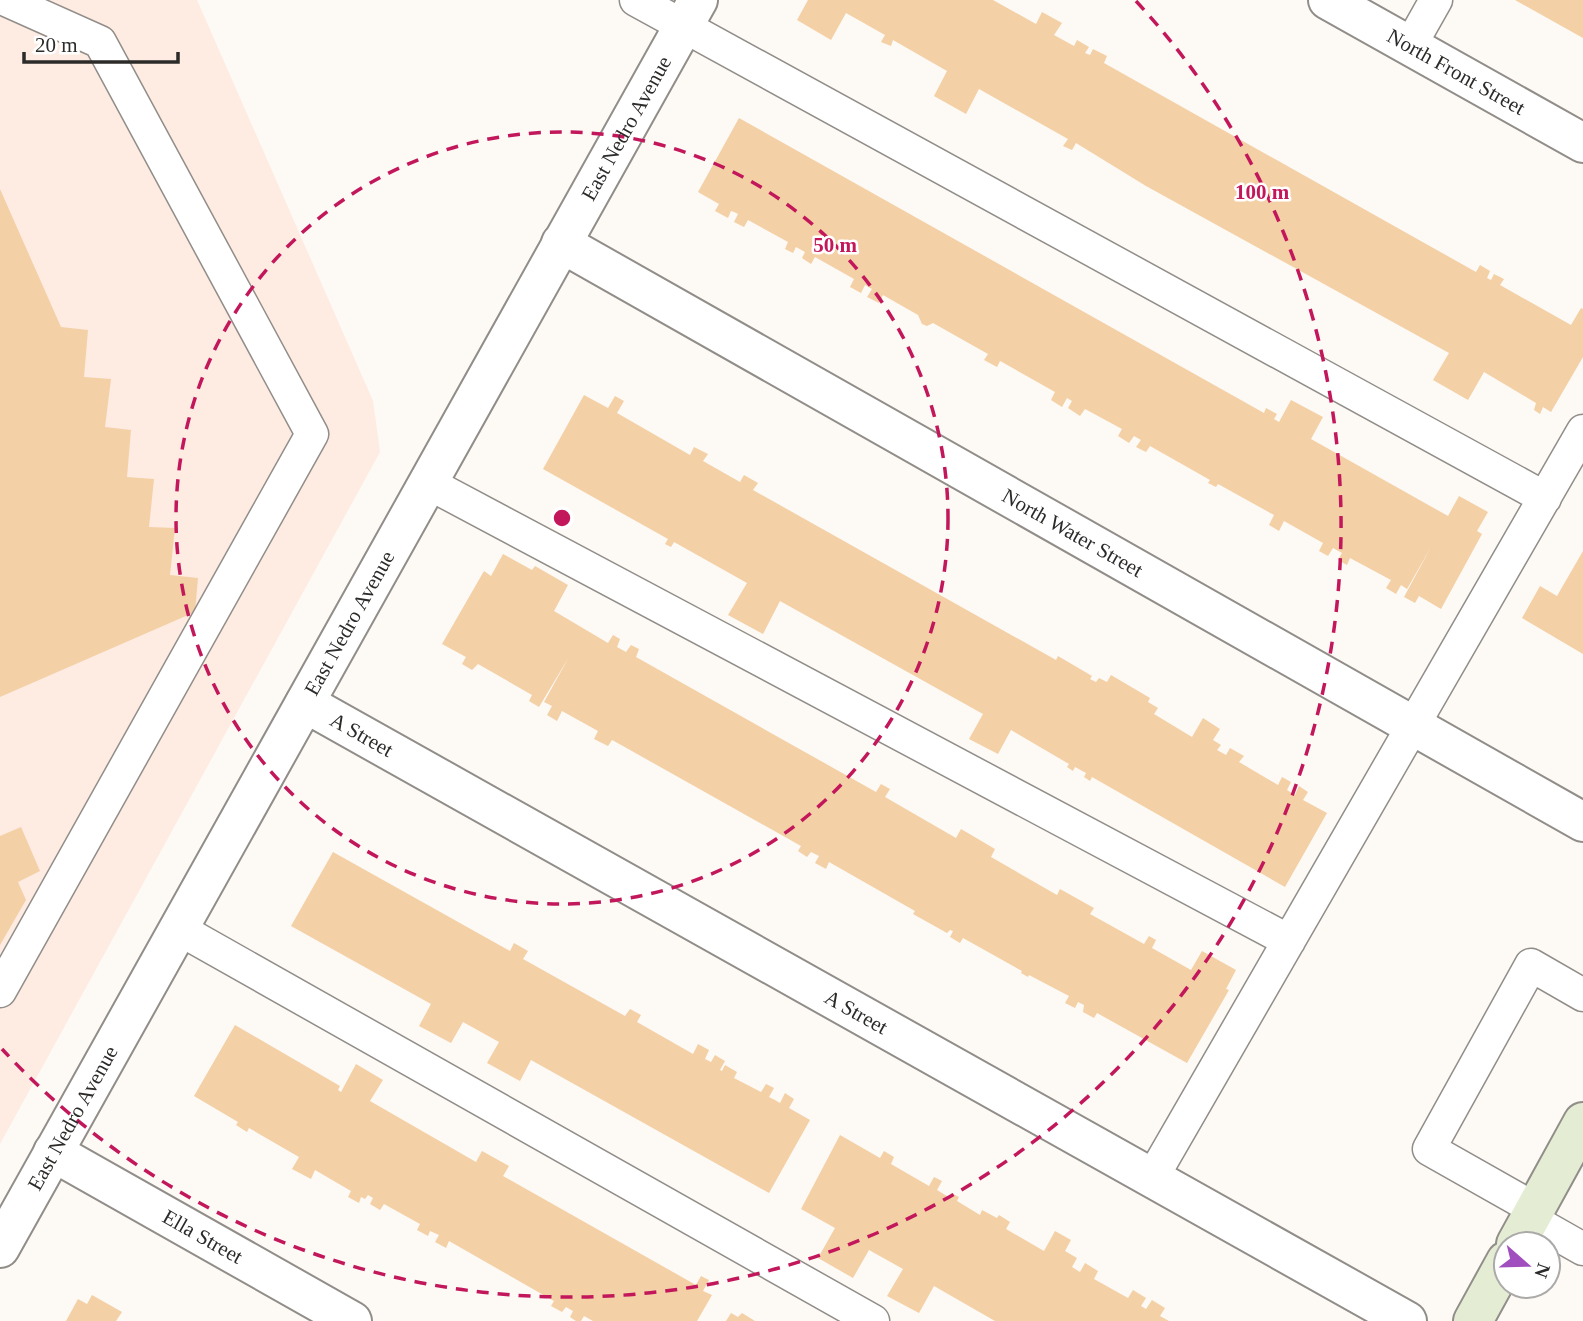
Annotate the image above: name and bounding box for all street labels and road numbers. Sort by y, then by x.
street label: North Front Street [1383,24,1529,120]
street label: East Nedro Avenue [576,52,676,205]
street label: North Water Street [998,484,1147,582]
street label: East Nedro Avenue [300,547,399,700]
street label: A Street [326,708,397,762]
street label: A Street [821,985,892,1039]
street label: East Nedro Avenue [23,1041,123,1194]
street label: Ella Street [158,1205,247,1269]

